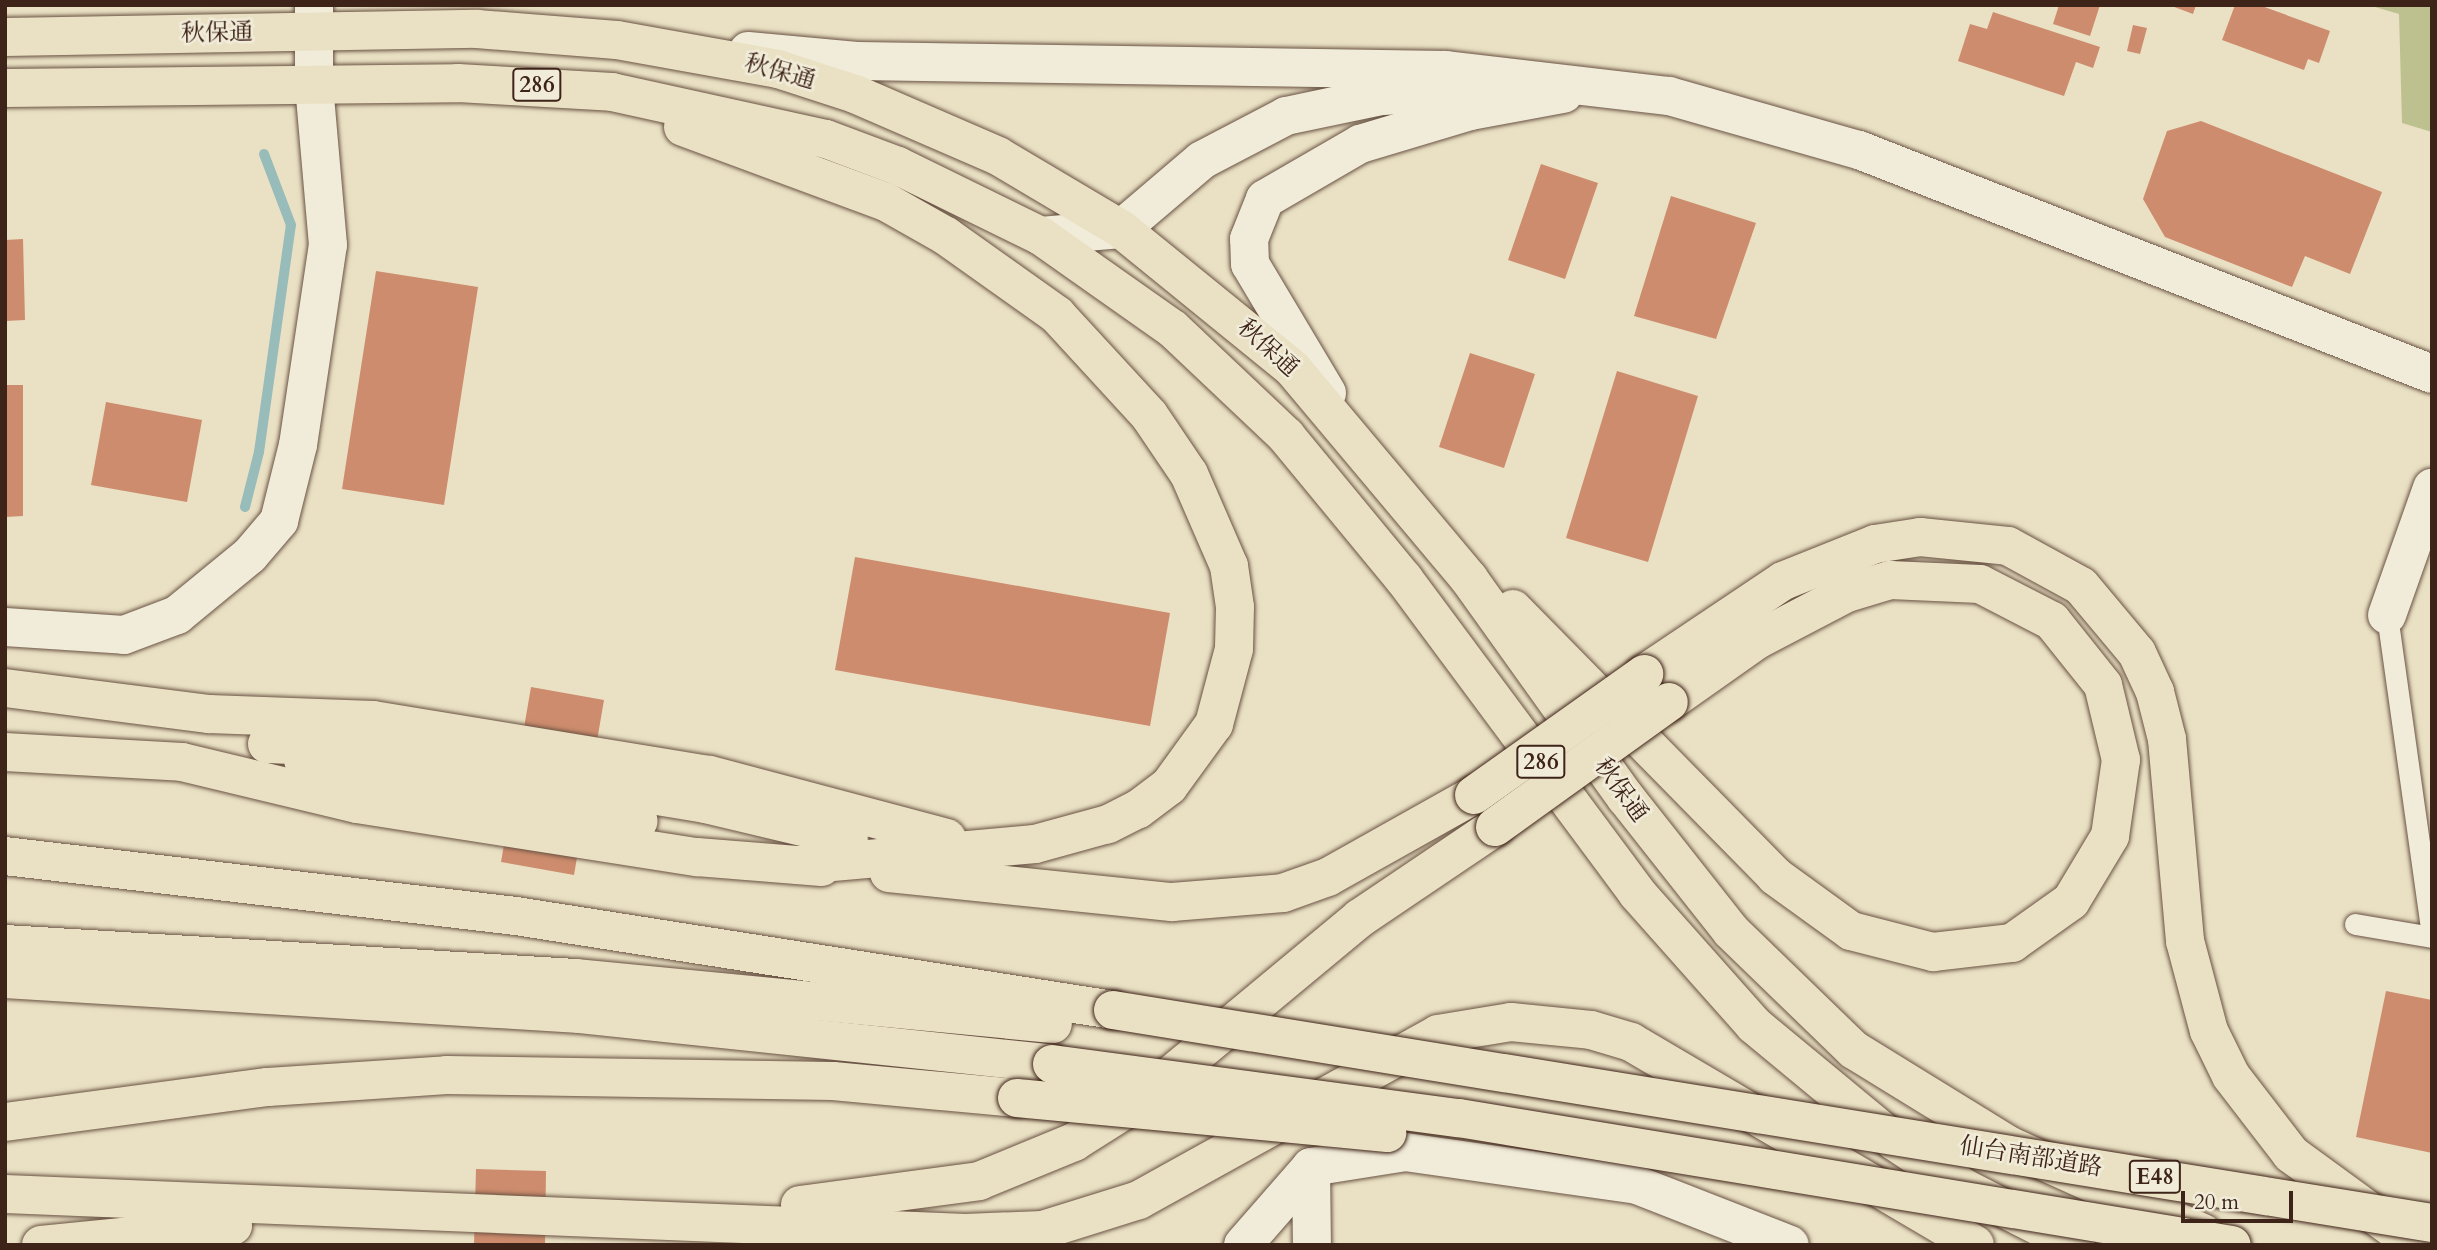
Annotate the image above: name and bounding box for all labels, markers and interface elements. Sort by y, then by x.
street label: 秋保通 [181,18,253,48]
street label: 秋保通 [741,48,819,96]
road number: 286 [511,66,563,104]
street label: 秋保通 [1232,313,1304,383]
road number: 286 [1515,742,1567,782]
street label: 秋保通 [1588,752,1654,828]
street label: 仙台南部道路 [1958,1132,2104,1182]
road number: E48 [2129,1158,2181,1196]
scale bar [2185,1176,2297,1220]
text: 20 m [2194,1188,2239,1217]

